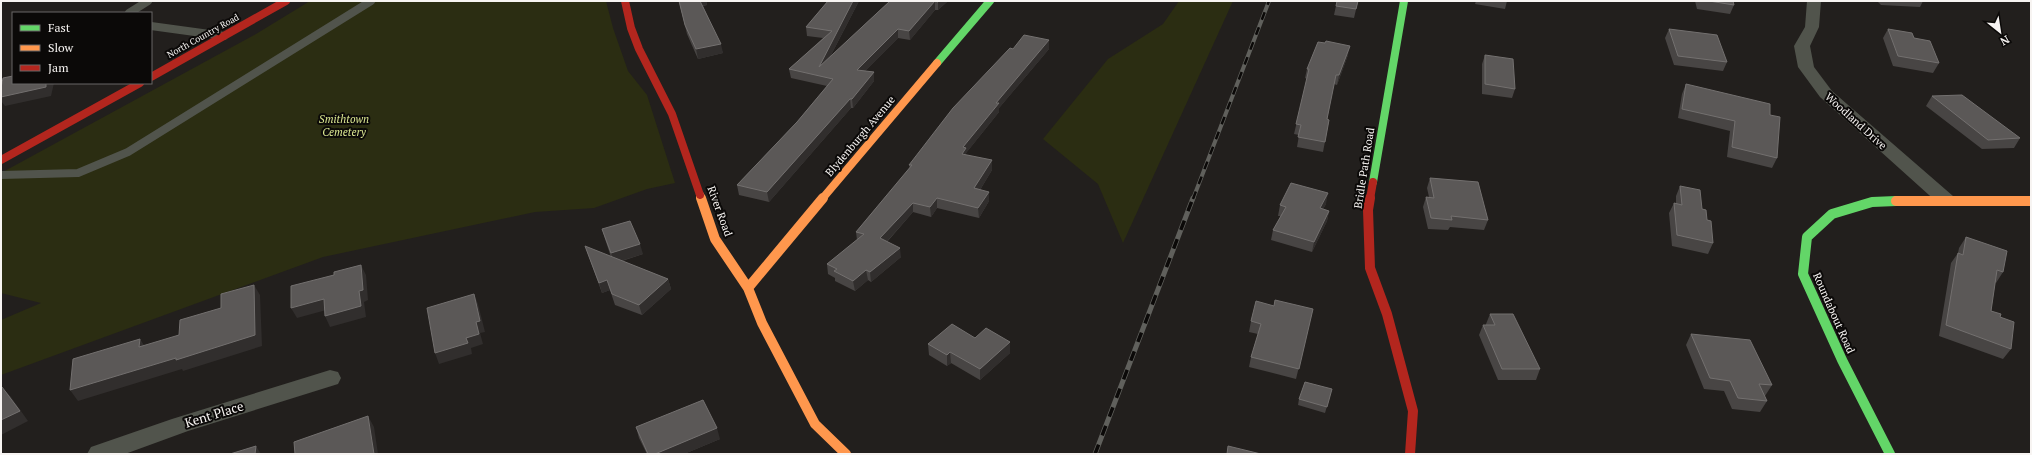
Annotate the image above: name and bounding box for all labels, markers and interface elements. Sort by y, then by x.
street label: North Country Road [165,11,241,61]
legend [12,12,152,84]
north arrow [1980,12,2020,52]
text: Fast [48,20,71,35]
text: N [1997,33,2012,49]
text: Slow [48,40,74,55]
text: Jam [48,60,69,75]
street label: Woodland Drive [1822,90,1890,153]
street label: Blydenburgh Avenue [822,92,898,179]
park label: Smithtown Cemetery [319,112,369,139]
street label: Bridle Path Road [1351,127,1377,209]
street label: River Road [704,184,736,238]
street label: Roundabout Road [1810,270,1858,356]
street label: Kent Place [182,397,246,431]

